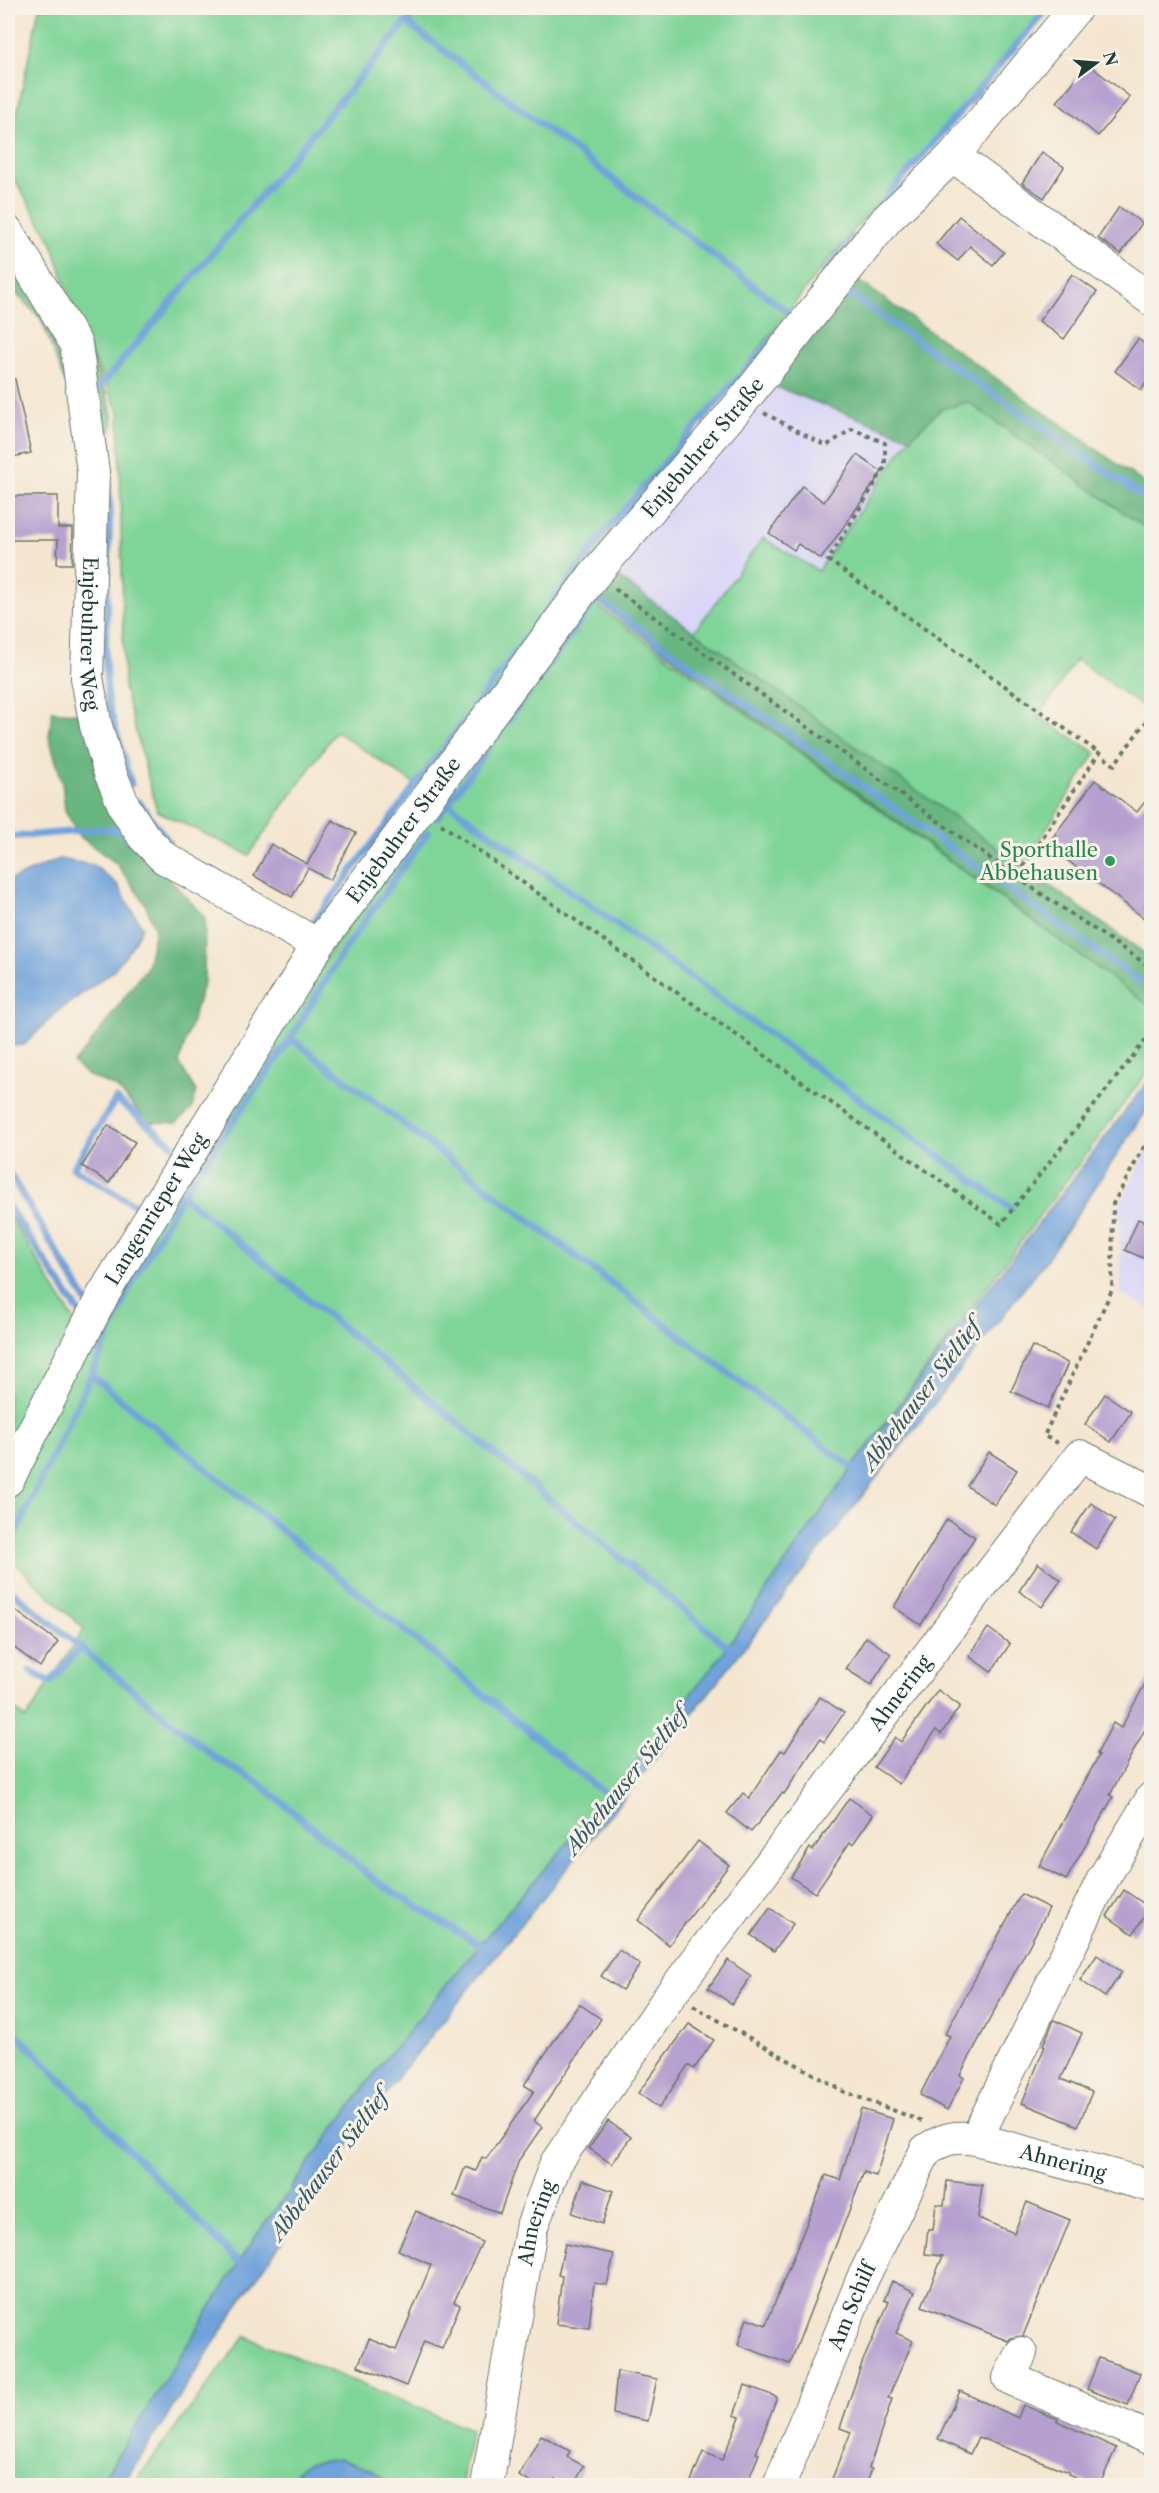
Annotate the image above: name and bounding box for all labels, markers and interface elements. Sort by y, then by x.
north arrow [1066,33,1126,93]
text: N [1099,49,1122,68]
street label: Enjebuhrer Straße [637,373,769,522]
street label: Enjebuhrer Weg [73,556,105,713]
street label: Enjebuhrer Straße [341,752,466,908]
place label: Sporthalle Abbehausen [979,838,1098,885]
marker: Sporthalle Abbehausen [1103,854,1117,868]
street label: Langenrieper Weg [100,1128,212,1289]
water label: Abbehauser Sieltief [855,1309,990,1477]
street label: Ahnering [863,1650,937,1736]
water label: Abbehauser Sieltief [558,1697,697,1861]
water label: Abbehauser Sieltief [263,2079,398,2247]
street label: Ahnering [1016,2139,1110,2185]
street label: Ahnering [513,2176,561,2269]
street label: Am Schilf [823,2256,882,2355]

